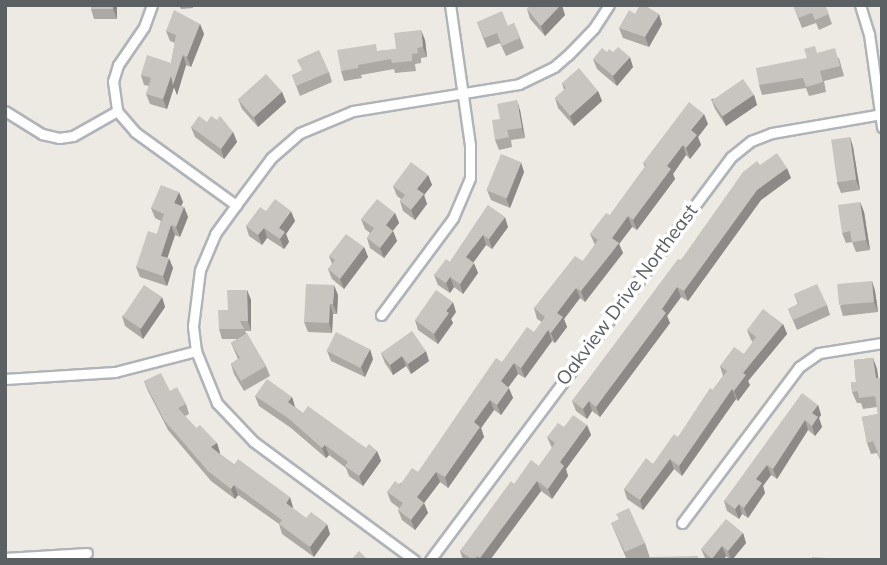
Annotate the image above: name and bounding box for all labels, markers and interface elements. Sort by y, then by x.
street label: Oakview Drive Northeast [552,200,702,390]

